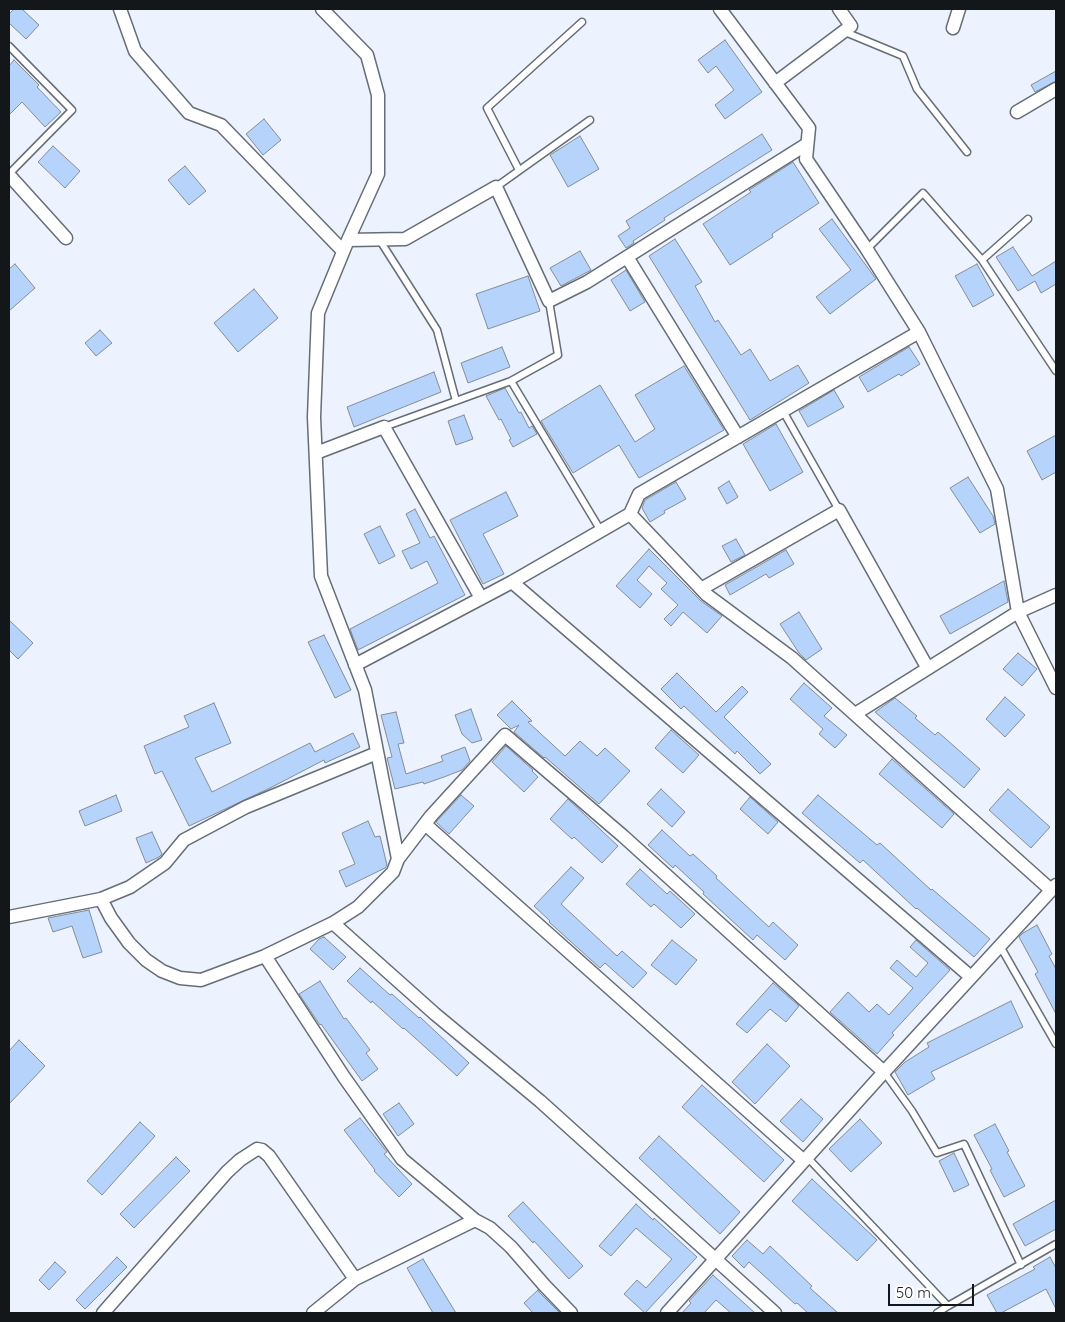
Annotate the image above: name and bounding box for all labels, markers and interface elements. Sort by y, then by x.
scale bar [890,1274,976,1306]
text: 50 m [896,1283,931,1302]

